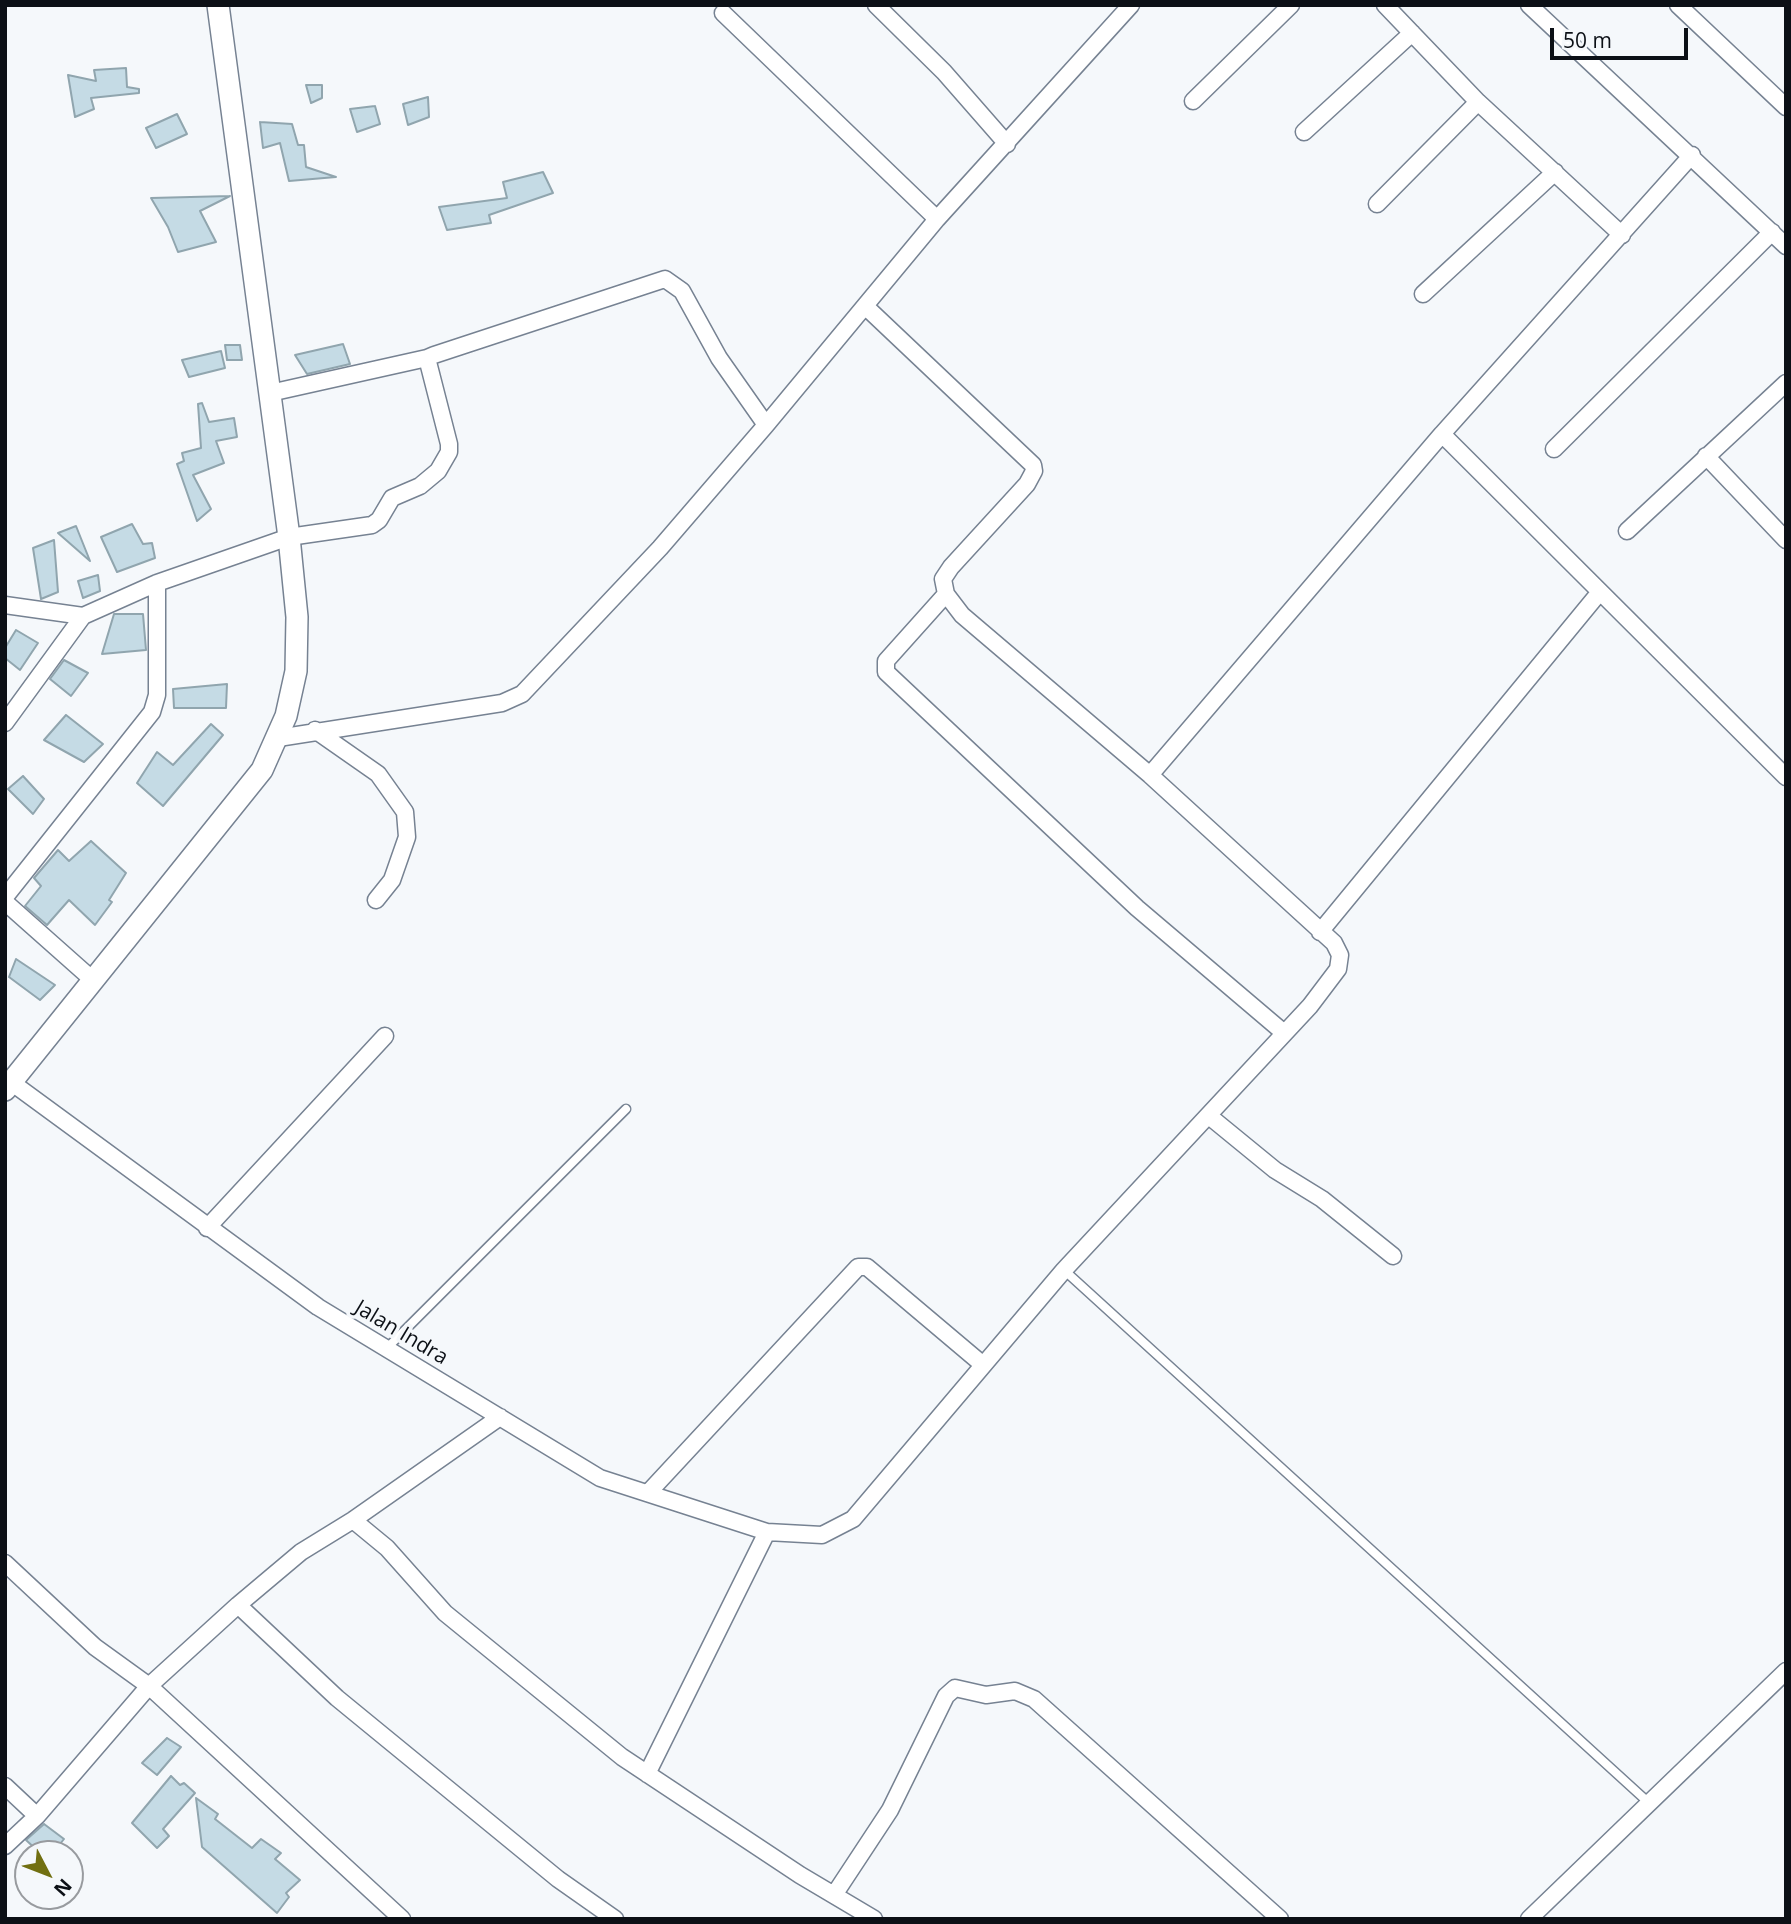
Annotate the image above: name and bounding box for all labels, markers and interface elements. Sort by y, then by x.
scale bar [1553,14,1691,58]
text: 50 m [1563,26,1612,54]
street label: Jalan Indra [350,1295,452,1371]
north arrow [14,1840,84,1910]
text: N [48,1873,78,1902]

